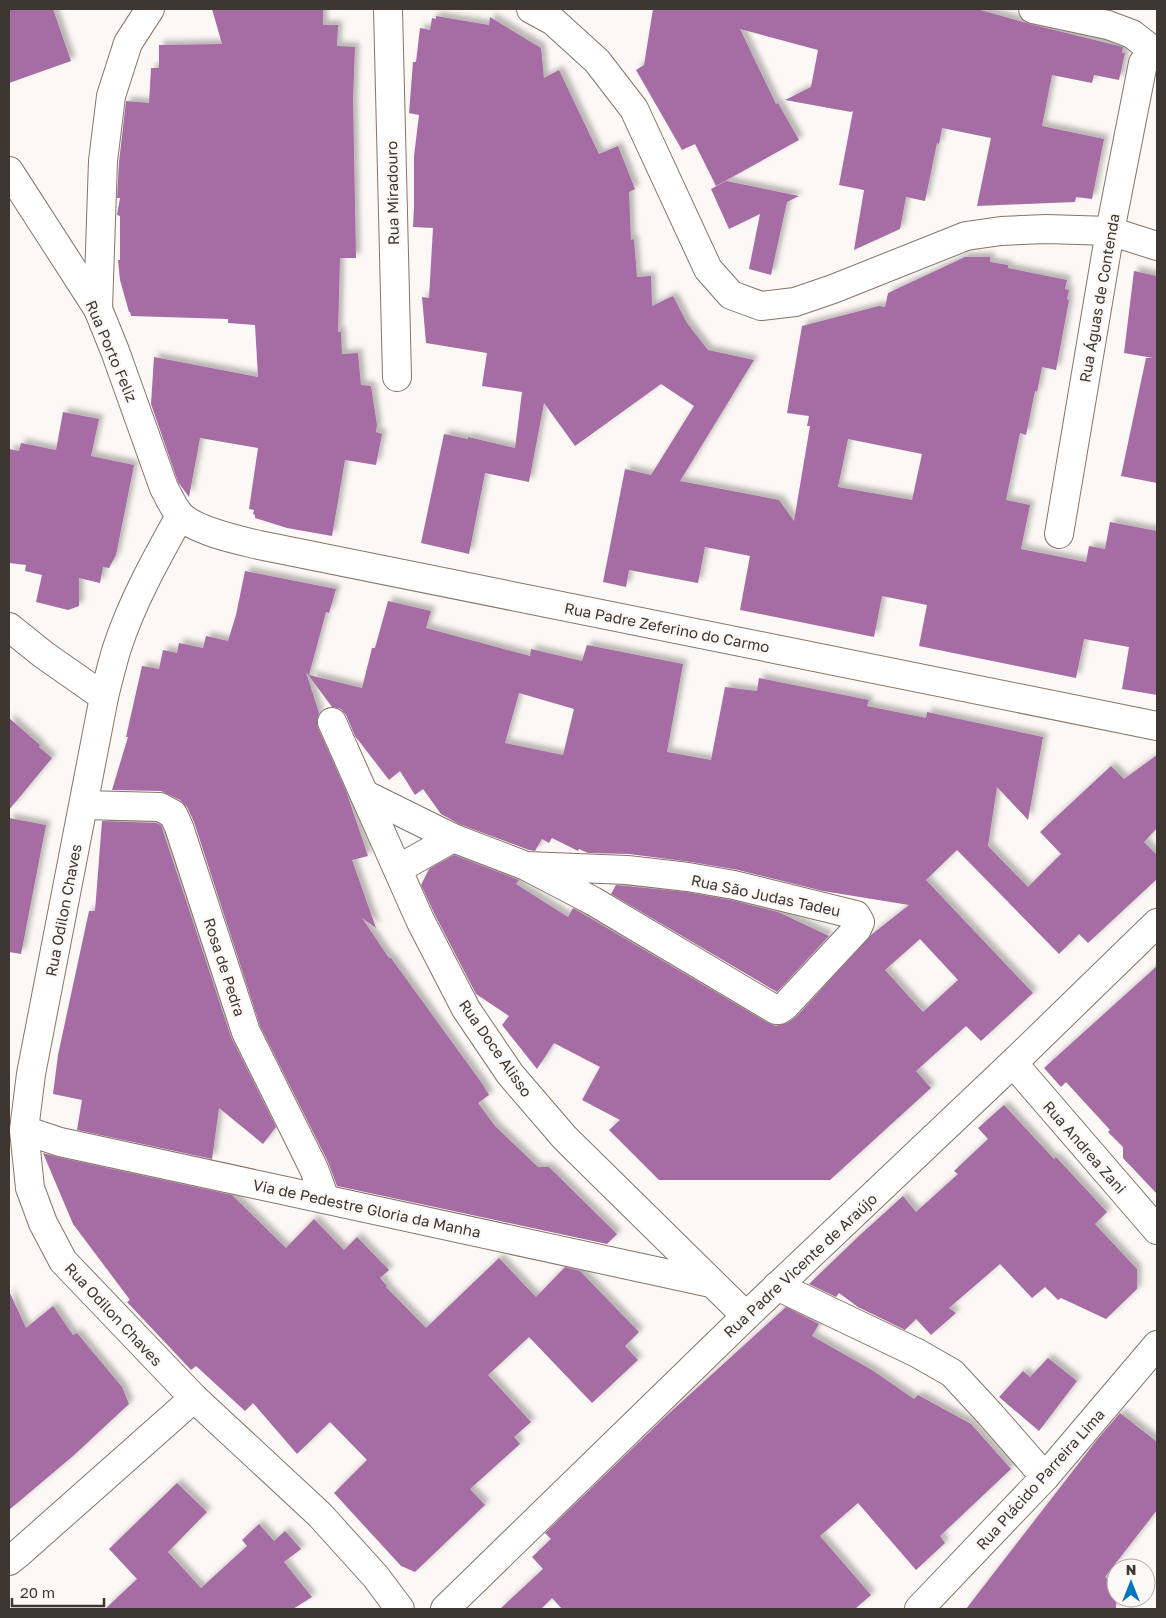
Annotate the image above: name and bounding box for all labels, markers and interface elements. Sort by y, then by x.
street label: Rua Miradouro [382,141,402,245]
street label: Rua Águas de Contenda [1075,212,1123,384]
street label: Rua Porto Feliz [82,297,142,405]
street label: Rua Padre Zeferino do Carmo [563,598,771,656]
street label: Rua Odilon Chaves [41,842,85,978]
street label: Rua São Judas Tadeu [690,870,842,920]
street label: Rosa de Pedra [201,915,249,1019]
street label: Rua Doce Alisso [456,996,536,1100]
street label: Rua Andrea Zani [1040,1097,1130,1197]
street label: Via de Pedestre Gloria da Manha [251,1175,483,1241]
street label: Rua Padre Vicente de Araújo [720,1189,880,1341]
street label: Rua Odilon Chaves [62,1259,166,1369]
street label: Rua Plácido Parreira Lima [972,1405,1108,1553]
north arrow [1106,1558,1156,1608]
text: N [1126,1561,1136,1578]
scale bar [12,1576,105,1608]
text: 20 m [20,1583,55,1601]

